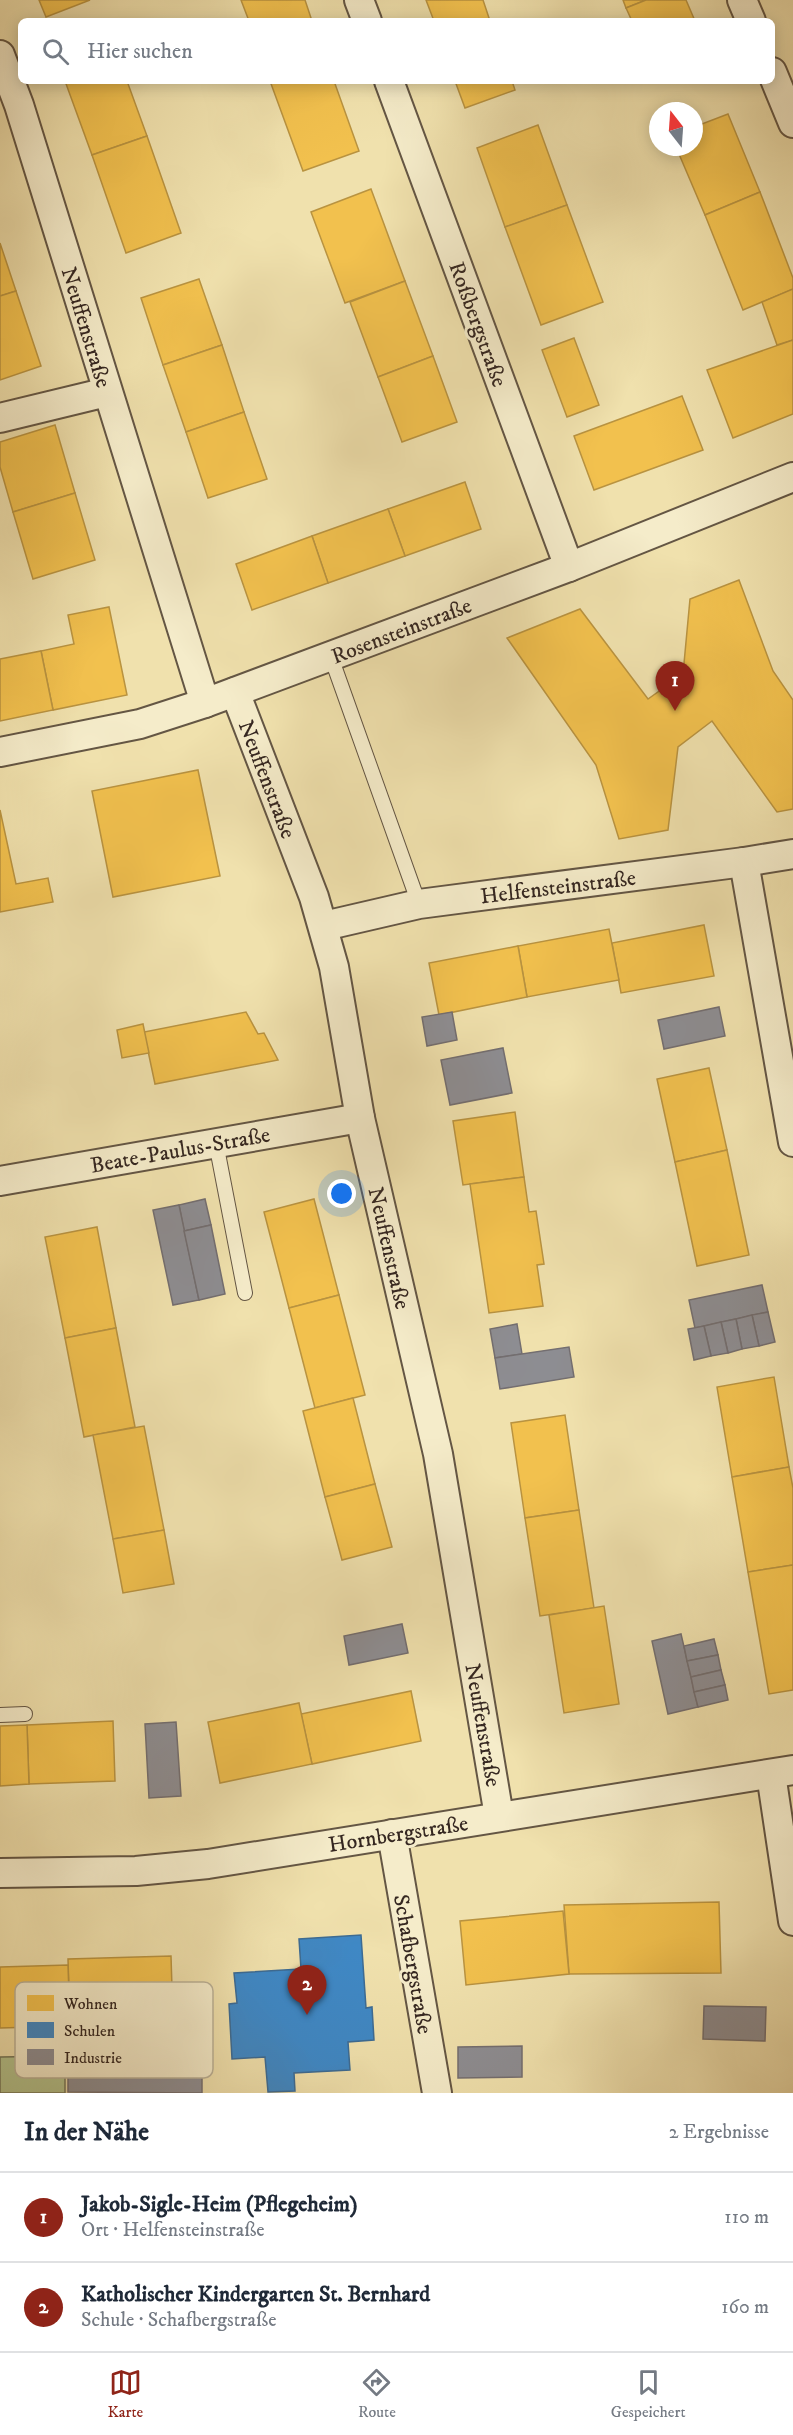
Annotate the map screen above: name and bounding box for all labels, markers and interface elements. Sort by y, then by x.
search box [18,18,775,84]
icon: search [39,35,72,68]
text: Hier suchen [87,38,193,65]
north arrow [649,102,703,156]
street label: Roßbergstraße [442,258,513,391]
street label: Neuffenstraße [54,264,117,391]
street label: Rosensteinstraße [328,592,476,671]
pin: 1 [656,662,694,711]
street label: Neuffenstraße [232,717,302,843]
street label: Helfensteinstraße [479,865,637,910]
street label: Beate-Paulus-Straße [88,1121,272,1180]
your location [327,1179,356,1208]
street label: Neuffenstraße [361,1185,416,1312]
street label: Neuffenstraße [458,1662,507,1789]
street label: Hornbergstraße [326,1810,470,1859]
street label: Schafbergstraße [387,1892,438,2036]
pin: 2 [288,1966,326,2015]
legend [15,1982,213,2078]
text: Wohnen [63,1994,118,2014]
text: Schulen [64,2021,116,2041]
text: Industrie [64,2048,122,2068]
text: In der Nähe [24,2116,149,2149]
text: 2 Ergebnisse [669,2120,769,2145]
text: Jakob-Sigle-Heim (Pflegeheim) [81,2191,358,2218]
text: 1 [40,2205,47,2230]
text: 110 m [724,2205,769,2230]
text: Ort · Helfensteinstraße [81,2218,265,2243]
text: Katholischer Kindergarten St. Bernhard [81,2281,430,2308]
text: 2 [39,2295,48,2320]
text: 160 m [721,2295,769,2320]
text: Schule · Schafbergstraße [81,2308,276,2333]
tab: Karte [107,2366,143,2422]
tab: Route [358,2366,396,2422]
tab: Gespeichert [611,2366,686,2422]

